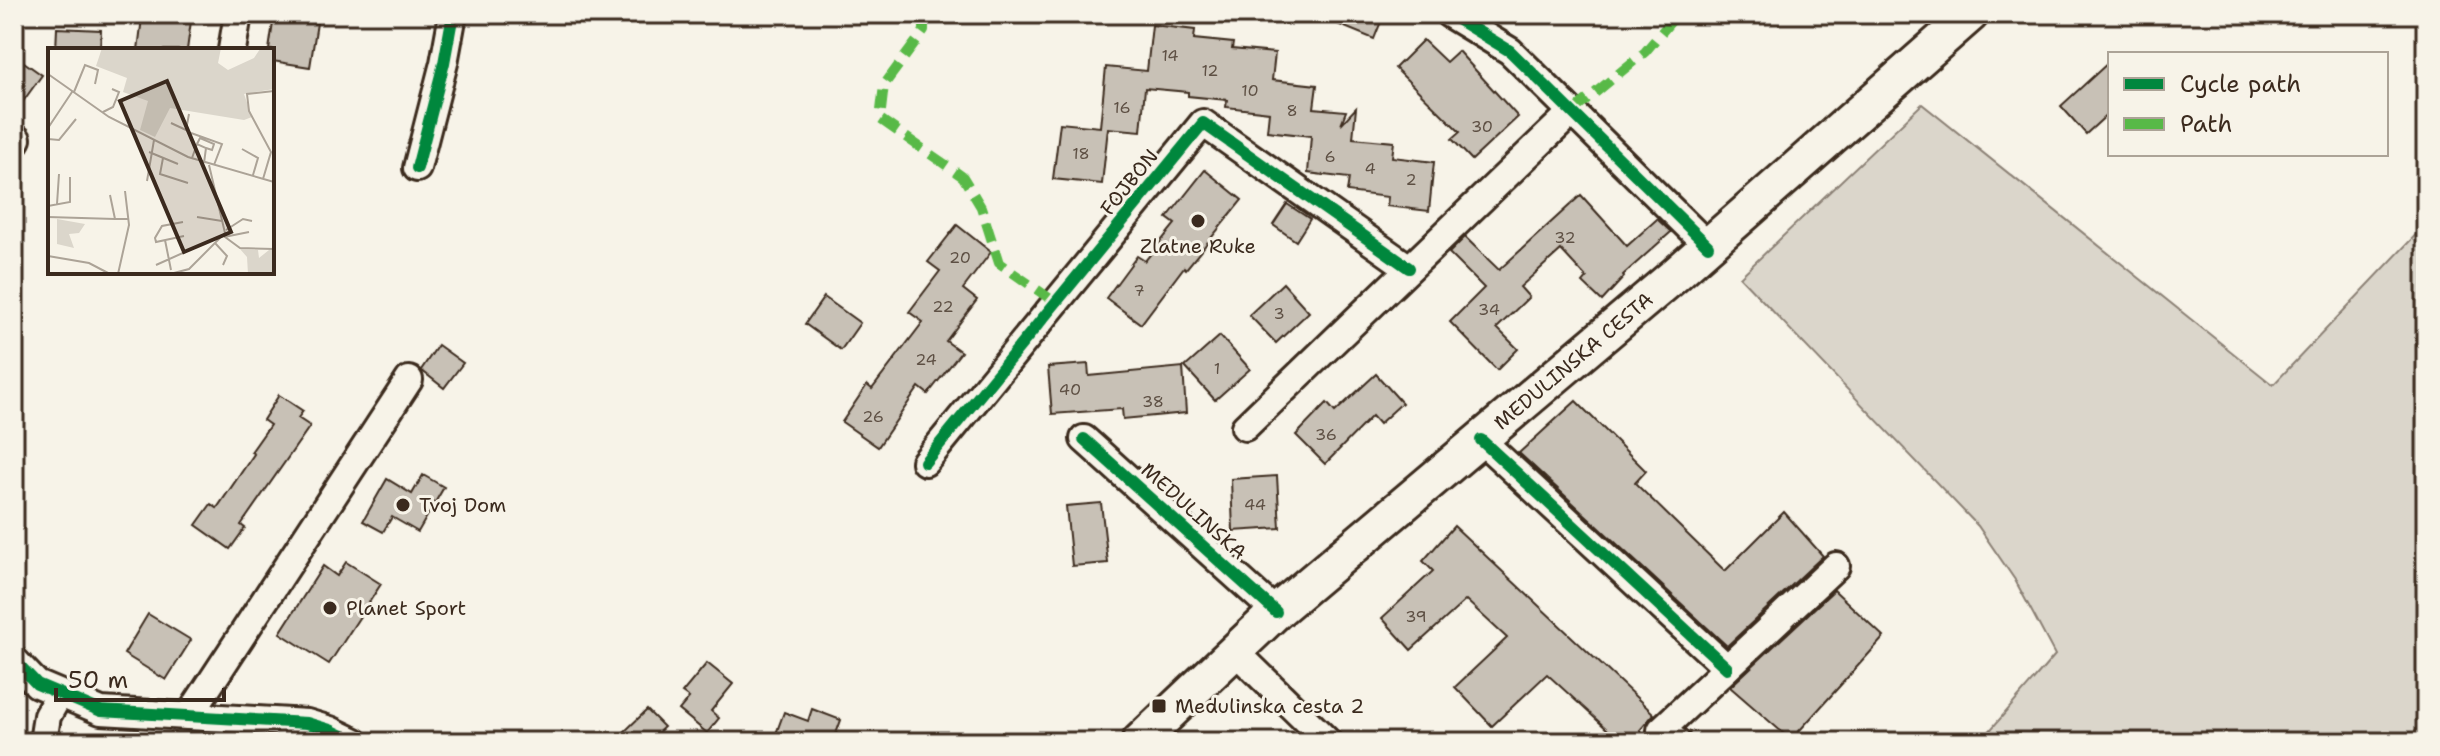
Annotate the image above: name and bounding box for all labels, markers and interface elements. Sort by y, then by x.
house number: 14 [1161,45,1179,66]
inset map [48,48,274,274]
legend [2108,52,2388,156]
house number: 12 [1201,60,1219,81]
text: Cycle path [2180,68,2301,100]
house number: 10 [1241,80,1259,101]
house number: 16 [1113,97,1131,118]
house number: 8 [1286,100,1298,121]
text: Path [2180,108,2232,140]
house number: 30 [1471,116,1493,137]
house number: 18 [1072,143,1090,164]
street label: FOJBON [1094,143,1164,221]
house number: 6 [1324,146,1336,167]
house number: 4 [1364,158,1376,179]
house number: 2 [1405,169,1417,190]
marker: Zlatne Ruke [1189,212,1207,230]
house number: 32 [1554,227,1576,248]
place label: Zlatne Ruke [1140,233,1256,259]
house number: 20 [949,247,971,268]
house number: 7 [1133,280,1145,301]
street label: MEDULINSKA CESTA [1488,286,1658,435]
house number: 22 [932,296,954,317]
house number: 34 [1478,299,1500,320]
house number: 3 [1273,303,1285,324]
house number: 24 [915,349,937,370]
house number: 1 [1214,358,1220,379]
house number: 40 [1059,379,1081,400]
house number: 38 [1142,391,1164,412]
house number: 26 [862,406,884,427]
house number: 36 [1315,424,1337,445]
street label: MEDULINSKA [1136,457,1252,565]
place label: Tvoj Dom [419,492,506,518]
house number: 44 [1244,494,1266,515]
marker: Tvoj Dom [394,496,412,514]
place label: Planet Sport [346,595,466,621]
marker: Planet Sport [321,599,339,617]
house number: 39 [1405,606,1427,627]
scale bar [56,652,224,702]
text: 50 m [68,664,128,696]
place label: Medulinska cesta 2 [1175,693,1364,719]
marker: Medulinska cesta 2 [1150,697,1168,715]

